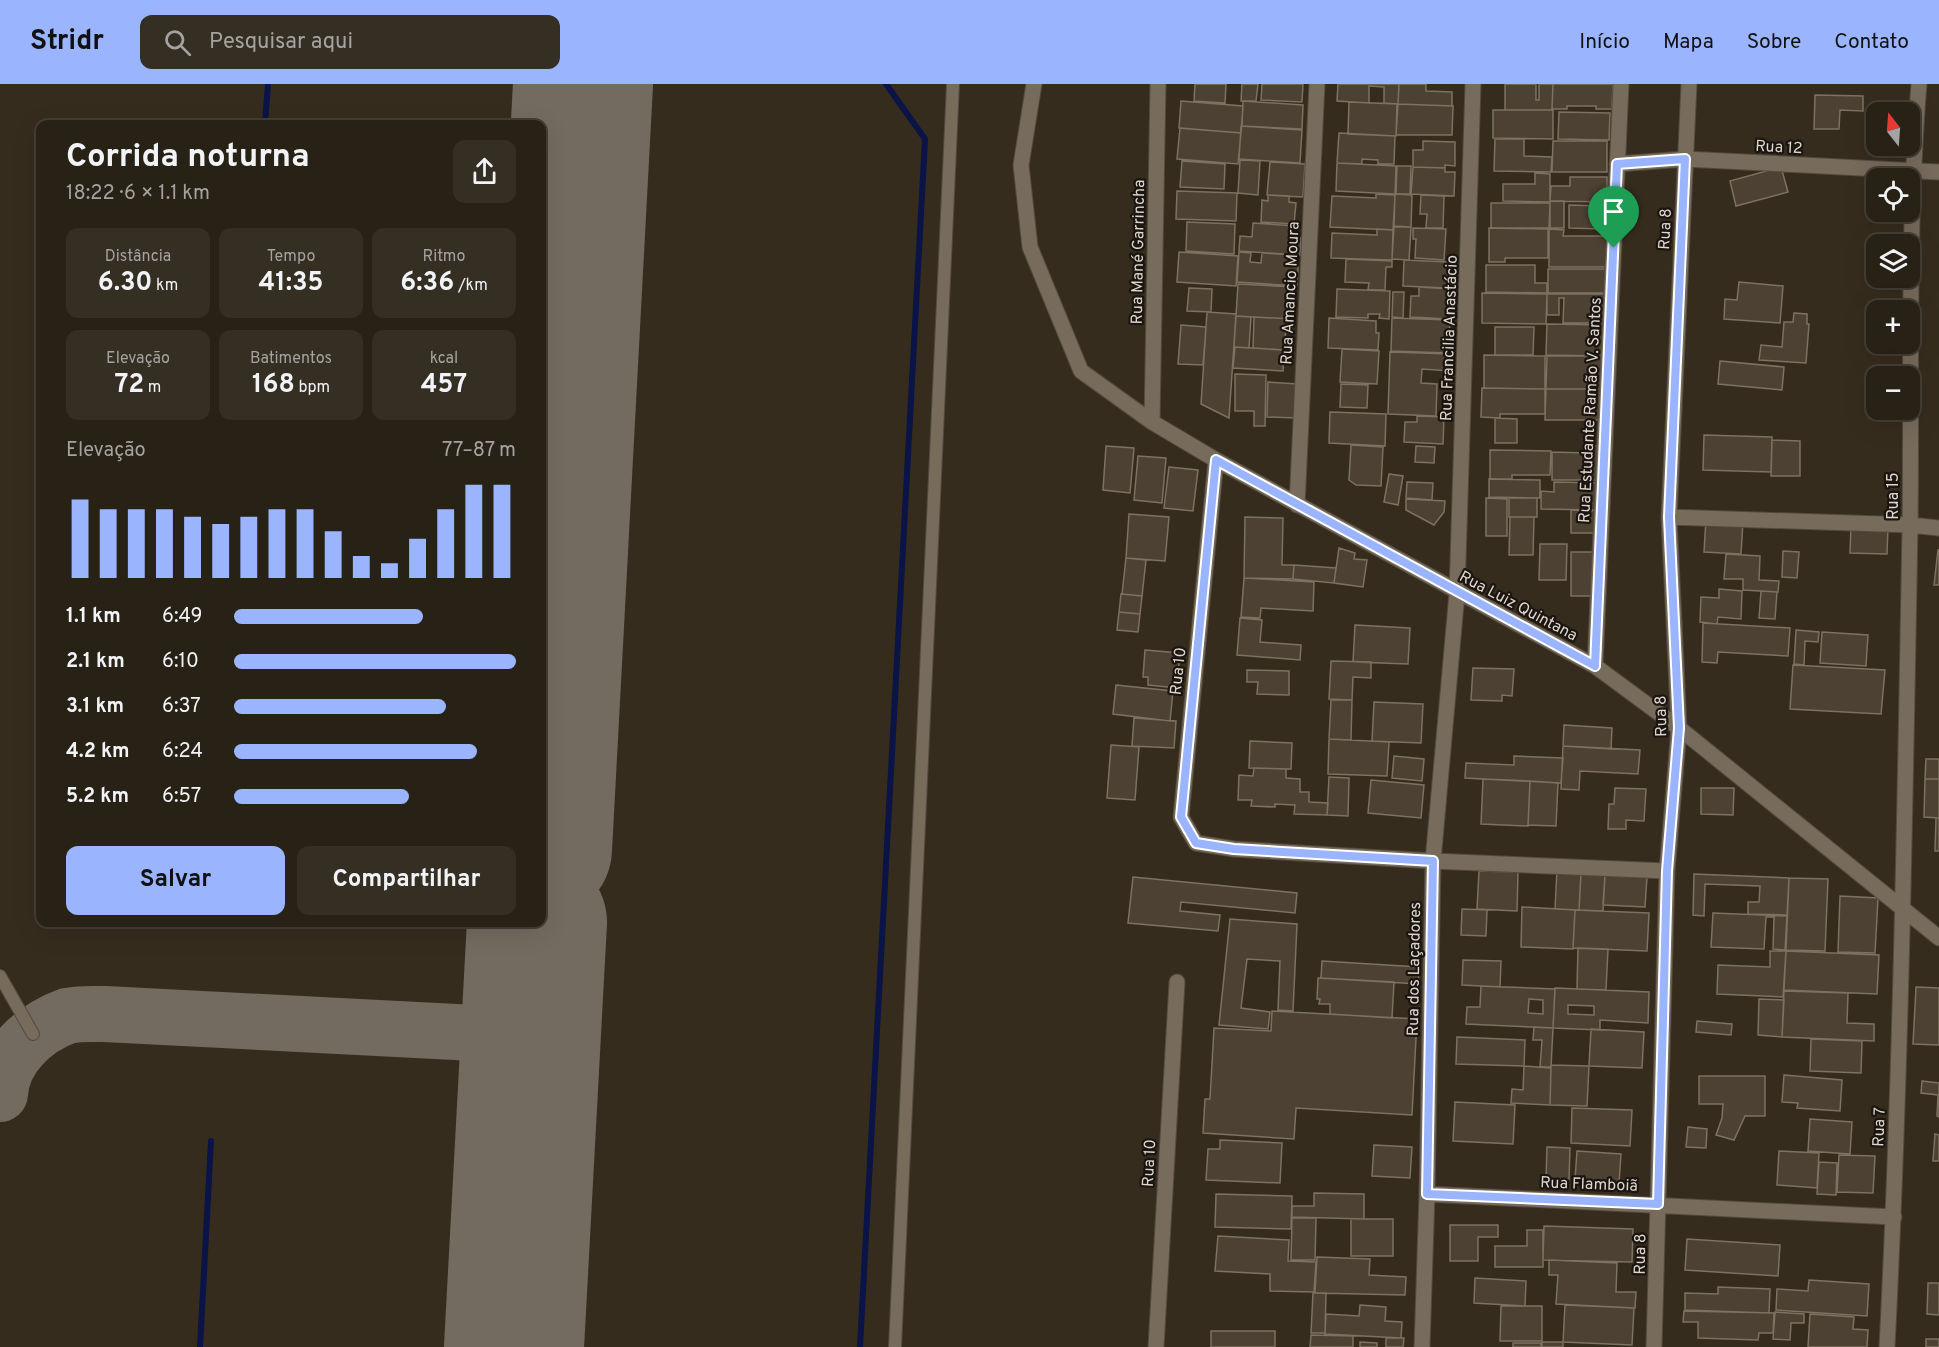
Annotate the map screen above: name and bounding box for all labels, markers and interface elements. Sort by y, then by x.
search box [140,15,560,69]
text: Stridr [30,24,104,60]
icon: search [161,26,194,59]
text: Pesquisar aqui [209,29,353,56]
text: Início [1579,29,1630,56]
text: Mapa [1663,29,1714,56]
text: Sobre [1747,29,1801,56]
text: Contato [1834,29,1909,56]
north arrow [1866,102,1920,156]
map controls [1866,102,1920,420]
text: Corrida noturna [66,137,310,179]
street label: Rua 12 [1755,137,1803,159]
button: share [453,140,516,203]
button: locate [1866,168,1920,222]
street label: Rua Mané Garrincha [1128,179,1150,325]
text: 18:22 · 6 × 1.1 km [66,181,210,207]
pin [1588,186,1639,248]
icon: arrive [1597,195,1630,228]
street label: Rua 8 [1655,208,1677,250]
street label: Rua Amancio Moura [1277,221,1305,365]
button: layers [1866,234,1920,288]
text: Distância [105,247,171,267]
text: Tempo [267,247,315,267]
text: Ritmo [423,247,465,267]
street label: Rua Francilia Anastácio [1437,255,1463,422]
text: 6.30 [98,267,152,300]
text: 41:35 [259,267,323,300]
text: 6:36 [400,267,454,300]
text: km [152,276,178,296]
text: /km [454,276,488,296]
street label: Rua Estudante Ramão V. Santos [1575,297,1607,524]
button: + [1866,300,1920,354]
text: Elevação [106,349,170,369]
text: Batimentos [250,349,332,369]
text: kcal [430,349,458,369]
button: − [1866,366,1920,420]
text: 72 [115,369,144,402]
text: 168 [252,369,295,402]
text: 457 [421,369,467,402]
text: m [144,378,161,398]
text: bpm [295,378,330,398]
text: Elevação [66,438,146,464]
text: 77–87 m [442,438,516,464]
street label: Rua 15 [1884,472,1904,520]
street label: Rua Luiz Quintana [1455,567,1581,646]
text: 1.1 km [66,604,121,630]
text: 6:49 [162,604,203,630]
street label: Rua 10 [1167,646,1191,696]
text: 2.1 km [66,649,125,675]
text: 6:10 [162,649,199,675]
text: 3.1 km [66,694,124,720]
text: 6:37 [162,694,201,720]
street label: Rua 8 [1652,695,1672,737]
text: 4.2 km [66,739,130,765]
text: 6:24 [162,739,203,765]
text: 5.2 km [66,784,129,810]
text: 6:57 [162,784,201,810]
button: Salvar [66,846,285,915]
button: Compartilhar [297,846,516,915]
street label: Rua dos Laçadores [1404,902,1426,1036]
street label: Rua 7 [1869,1107,1891,1147]
street label: Rua 10 [1139,1139,1161,1188]
street label: Rua Flamboiã [1540,1173,1638,1197]
street label: Rua 8 [1631,1233,1651,1275]

